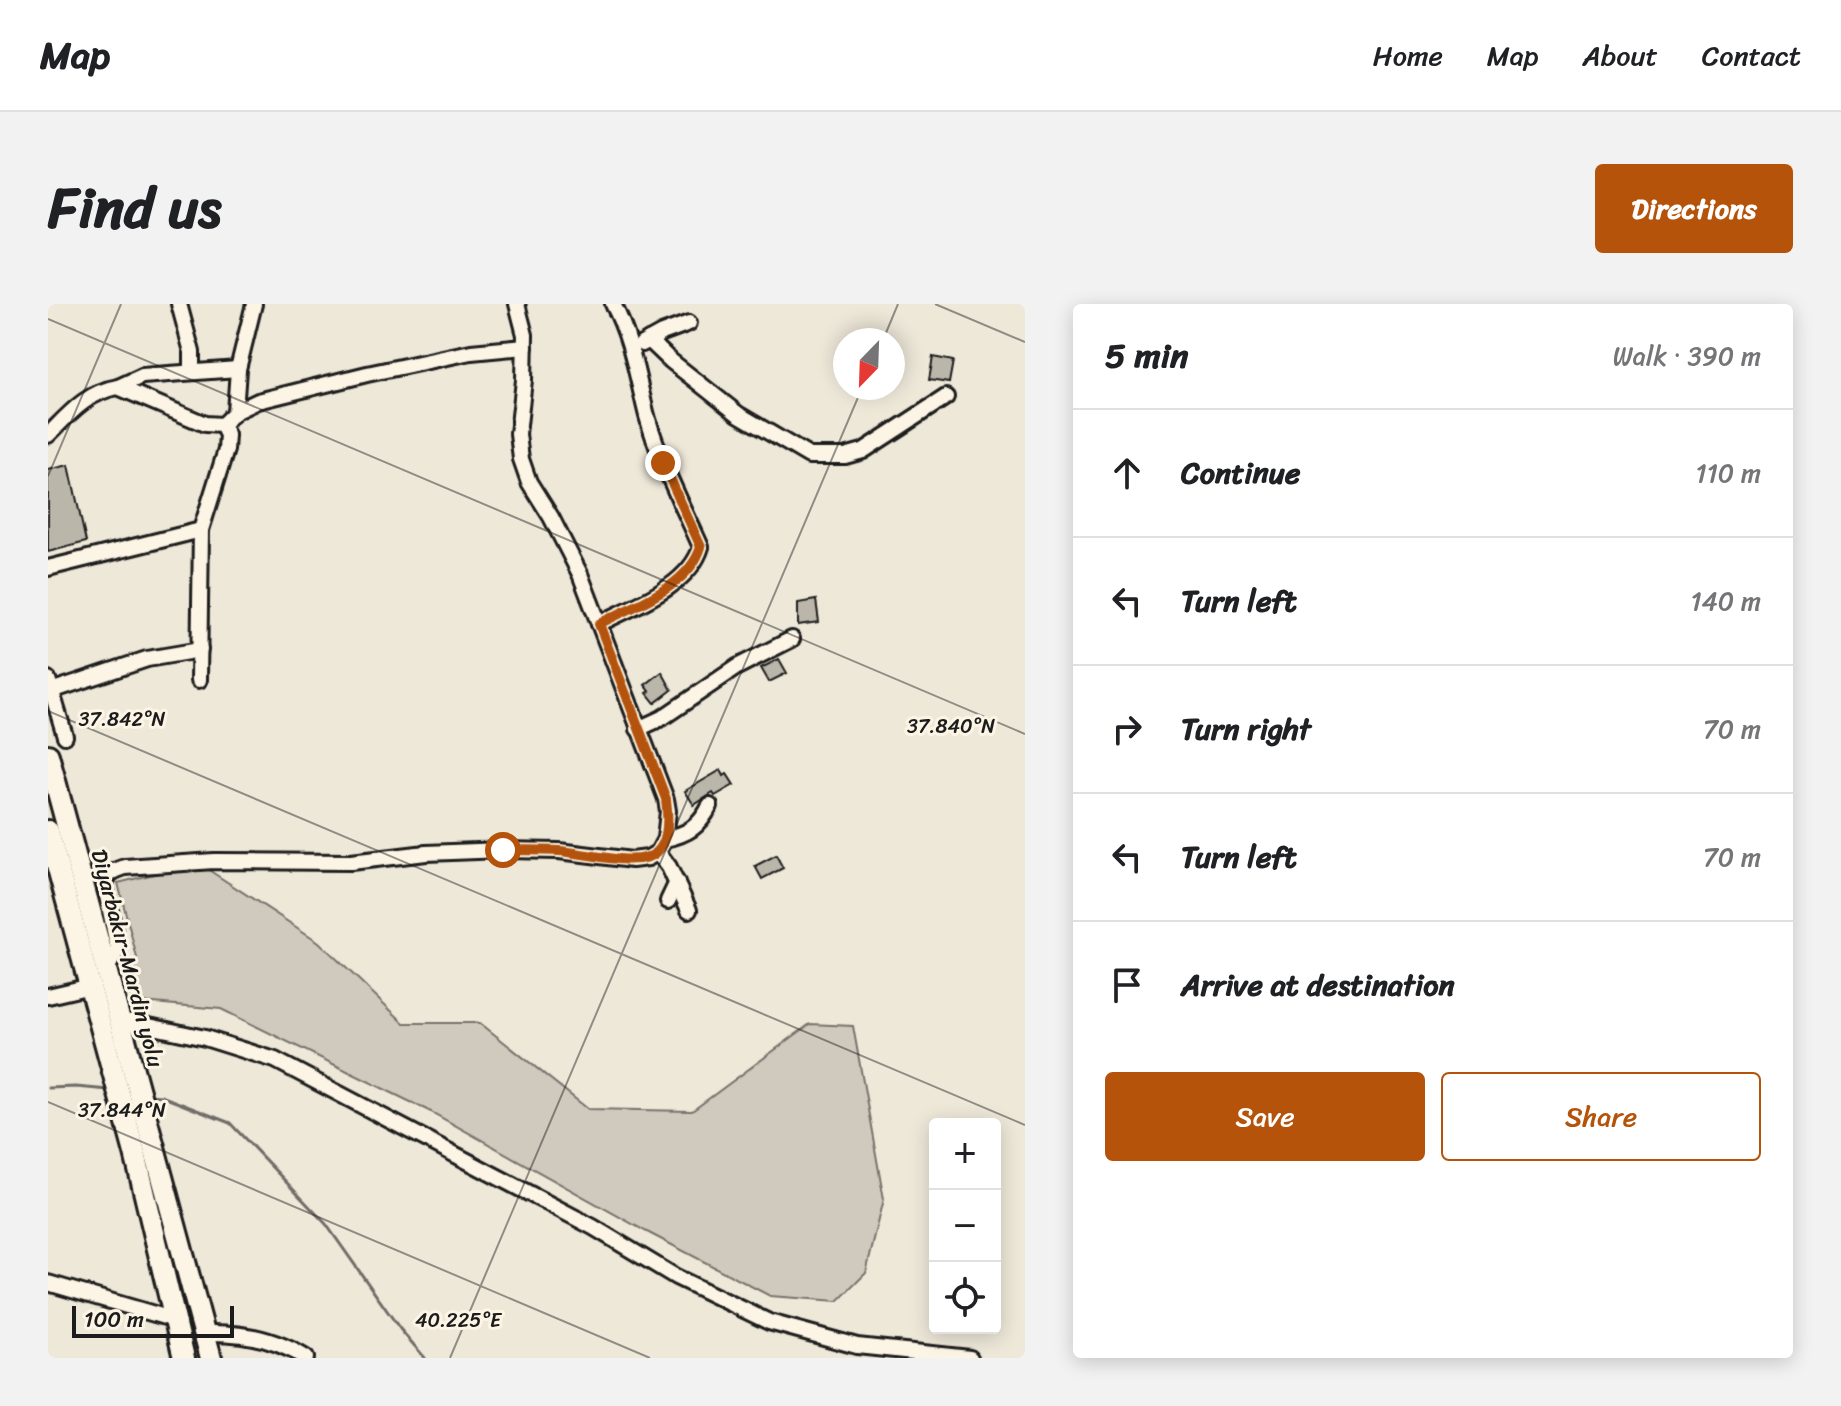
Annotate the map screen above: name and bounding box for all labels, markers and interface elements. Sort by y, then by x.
text: Map [40,22,110,89]
text: Home [1373,31,1443,80]
text: Map [1487,31,1538,80]
text: About [1582,31,1658,80]
text: Contact [1702,31,1801,80]
text: Find us [48,159,221,258]
button: Directions [1595,164,1793,253]
text: 5 min [1105,326,1188,386]
north arrow [833,328,905,400]
text: Walk · 390 m [1613,333,1761,379]
route end [645,445,681,481]
text: Continue [1181,446,1300,500]
text: 110 m [1696,450,1761,496]
icon: ahead [1105,451,1149,495]
text: Turn left [1181,574,1297,628]
text: 140 m [1690,578,1761,624]
icon: left [1105,579,1149,623]
text: 37.842°N [79,702,166,737]
text: Turn right [1181,702,1311,756]
text: 70 m [1703,706,1761,752]
icon: right [1105,707,1149,751]
text: 37.840°N [907,709,995,744]
text: Turn left [1181,830,1297,884]
route start [485,832,521,868]
text: 70 m [1703,834,1761,880]
icon: left [1105,835,1149,879]
street label: Diyarbakır-Mardin yolu [80,845,175,1072]
text: Arrive at destination [1181,958,1455,1012]
icon: arrive [1105,963,1149,1007]
button: Save [1105,1072,1425,1161]
button: Share [1441,1072,1761,1161]
text: 37.844°N [78,1093,166,1128]
map controls [929,1118,1001,1334]
button: + [929,1118,1001,1190]
button: − [929,1190,1001,1262]
button: locate [929,1262,1001,1334]
text: 100 m [84,1300,144,1339]
scale bar [72,1302,234,1338]
text: 40.225°E [415,1303,503,1338]

